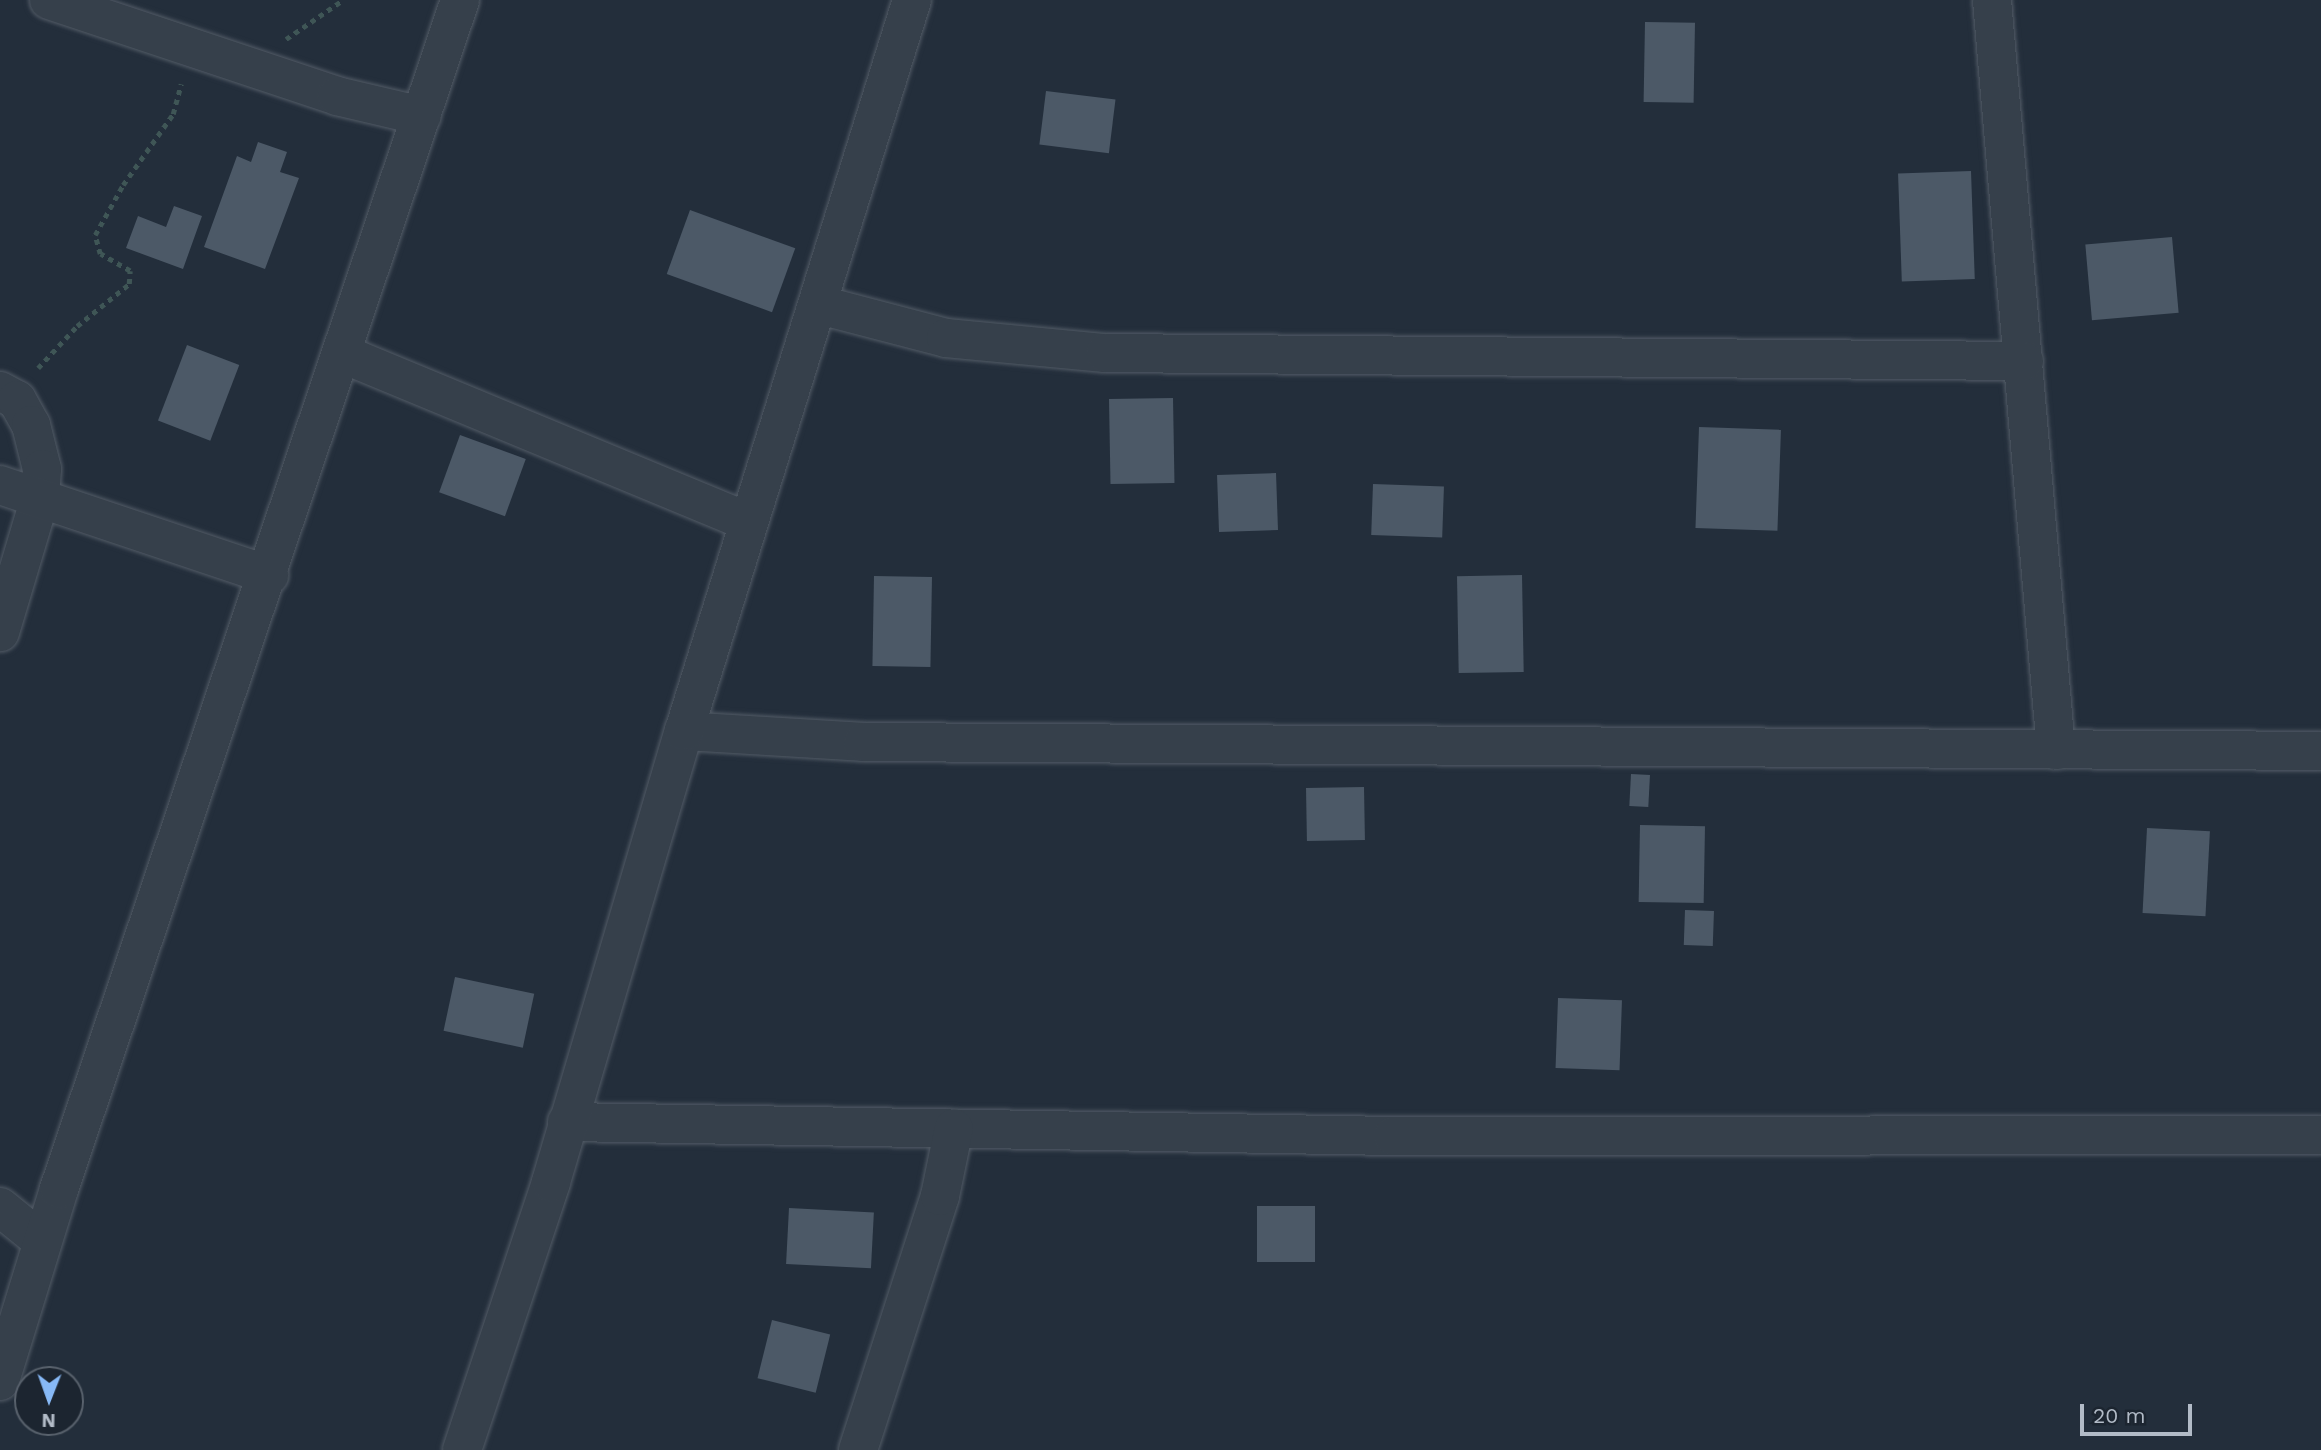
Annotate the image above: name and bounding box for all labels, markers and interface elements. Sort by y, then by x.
north arrow [14,1366,84,1436]
scale bar [2083,1390,2195,1434]
text: 20 m [2093,1403,2145,1428]
text: N [41,1409,56,1432]

